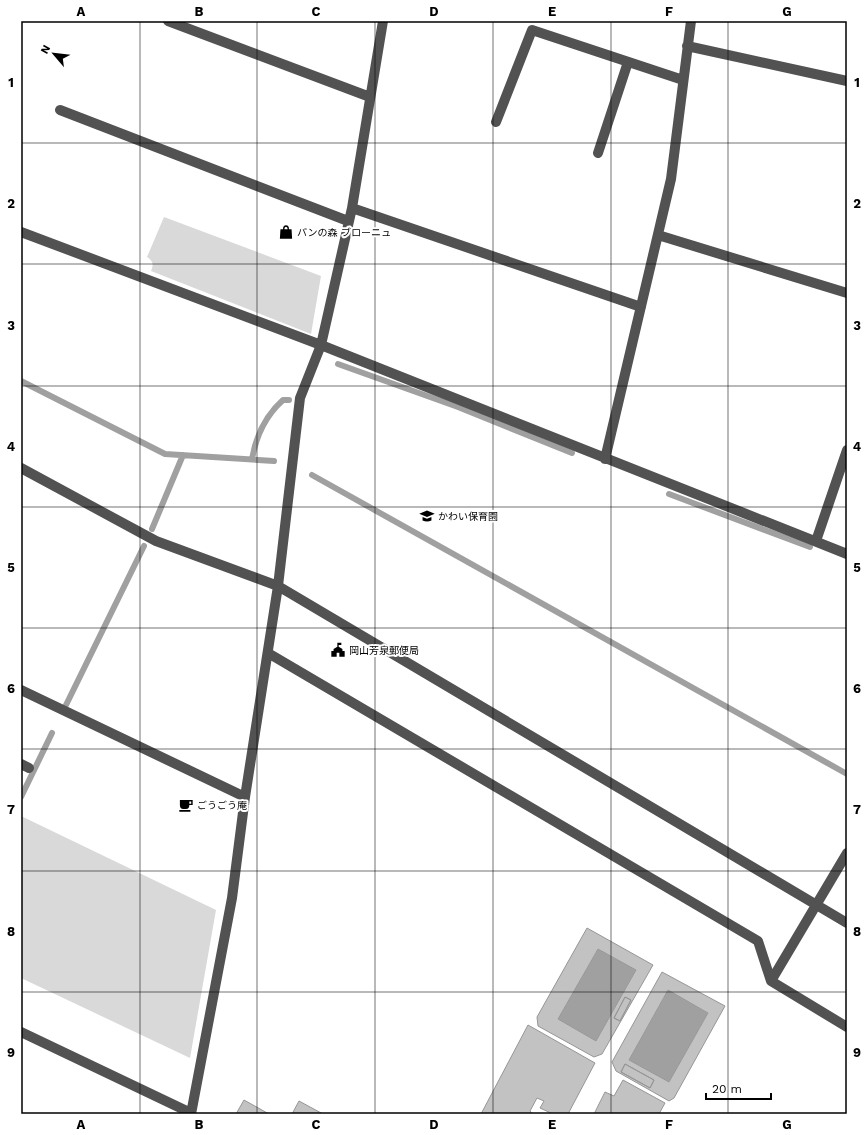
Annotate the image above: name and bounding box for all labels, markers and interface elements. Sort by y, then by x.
text: A [77,4,86,19]
text: B [195,4,204,19]
text: C [312,4,321,19]
text: D [429,4,439,19]
text: E [548,4,556,19]
text: F [665,4,673,19]
text: G [782,4,792,19]
north arrow [34,34,74,74]
text: N [38,43,53,56]
text: 1 [8,75,14,90]
text: 1 [854,75,860,90]
text: 2 [7,196,15,211]
text: 2 [853,196,861,211]
shop icon: パンの森 ブローニュ [278,224,294,240]
place label: パンの森 ブローニュ [297,227,391,238]
text: 3 [7,318,15,333]
text: 3 [853,318,861,333]
text: 4 [7,439,16,454]
text: 4 [853,439,862,454]
school or university icon: かわい保育園 [419,508,435,524]
place label: かわい保育園 [438,511,498,522]
text: 5 [7,560,15,575]
text: 5 [853,560,861,575]
public building icon: 岡山芳泉郵便局 [330,642,346,658]
place label: 岡山芳泉郵便局 [349,645,419,656]
text: 6 [7,681,15,696]
text: 6 [853,681,861,696]
cafe icon: ごうごう庵 [178,797,194,813]
place label: ごうごう庵 [197,800,247,811]
text: 7 [7,802,15,817]
text: 7 [853,802,861,817]
text: 8 [7,924,15,939]
text: 8 [853,924,861,939]
text: 9 [7,1045,15,1060]
text: 9 [853,1045,861,1060]
scale bar [706,1075,771,1101]
text: 20 m [712,1082,742,1096]
text: A [77,1117,86,1132]
text: B [195,1117,204,1132]
text: C [312,1117,321,1132]
text: D [429,1117,439,1132]
text: E [548,1117,556,1132]
text: F [665,1117,673,1132]
text: G [782,1117,792,1132]

